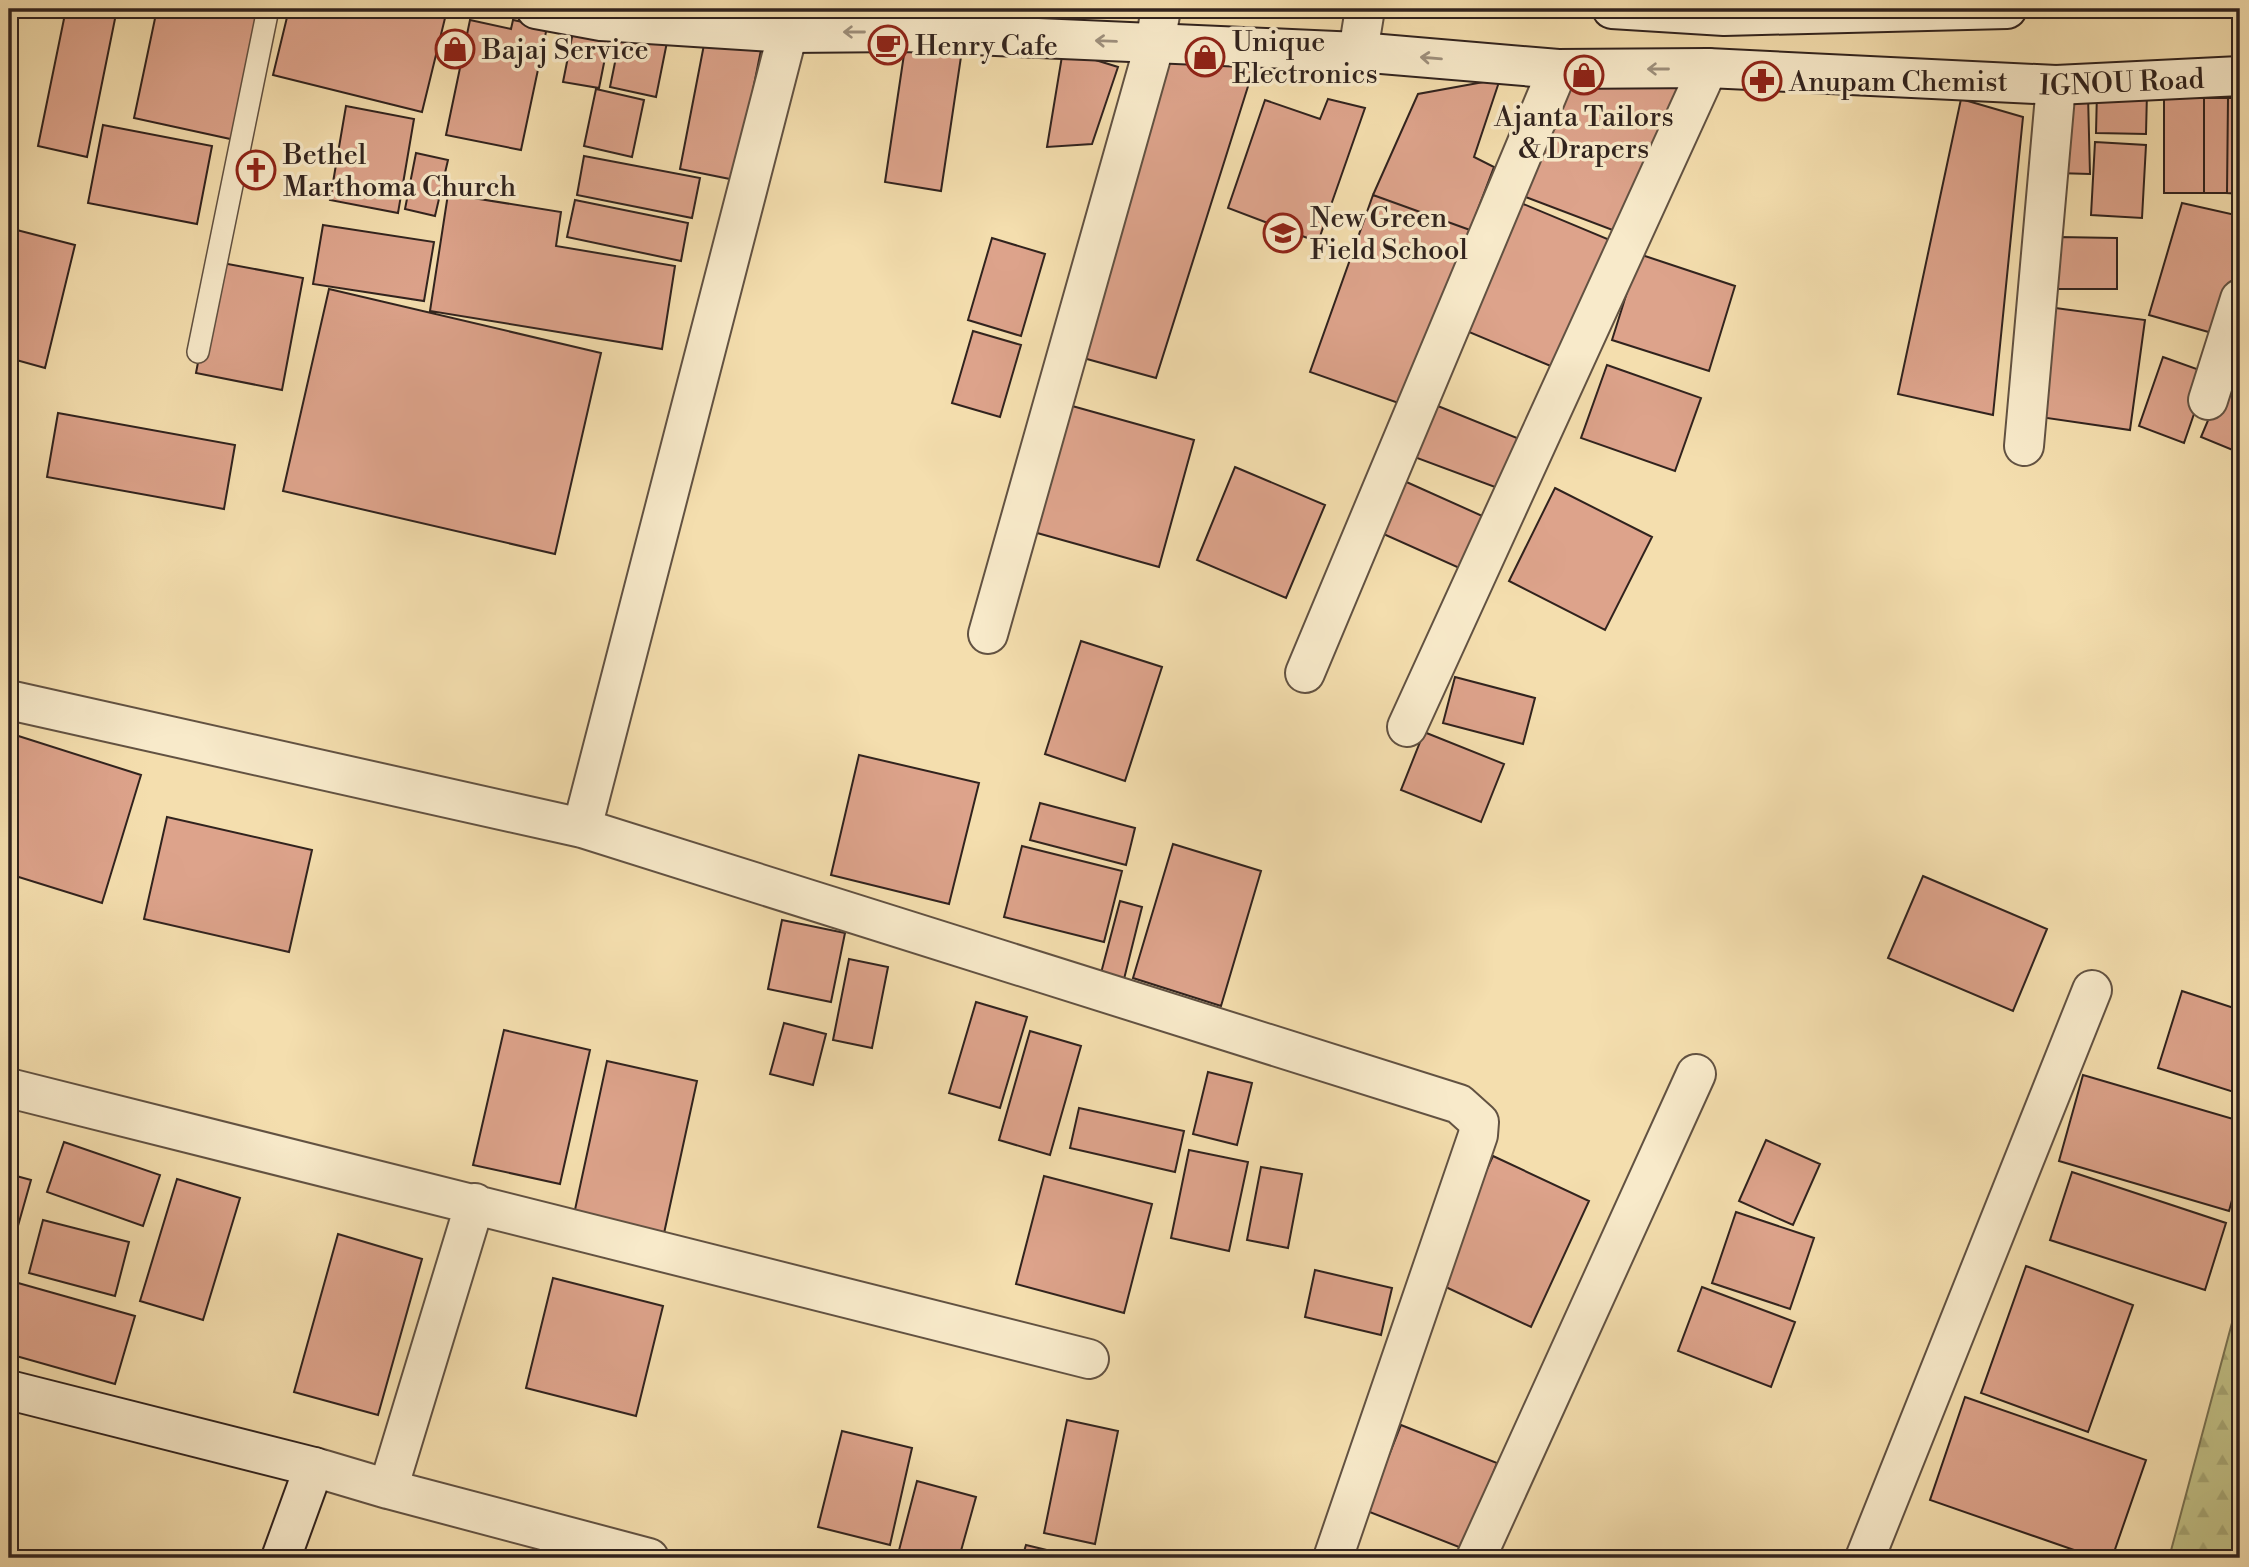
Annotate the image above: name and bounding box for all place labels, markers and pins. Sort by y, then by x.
cafe icon: Henry Cafe [867,24,909,66]
place label: Unique Electronics [1232,25,1378,92]
shop icon: Bajaj Service [434,28,476,70]
place label: Henry Cafe [915,29,1058,64]
place label: Bajaj Service [481,33,649,68]
shop icon: Unique Electronics [1184,36,1226,78]
shop icon: Ajanta Tailors & Drapers [1563,54,1605,96]
pharmacy icon: Anupam Chemist [1741,60,1783,102]
place label: Anupam Chemist [1788,65,2008,100]
place label: Ajanta Tailors & Drapers [1493,100,1674,167]
place label: Bethel Marthoma Church [282,138,516,205]
church icon: Bethel Marthoma Church [235,149,277,191]
place label: New Green Field School [1310,201,1468,268]
school or university icon: New Green Field School [1262,212,1304,254]

